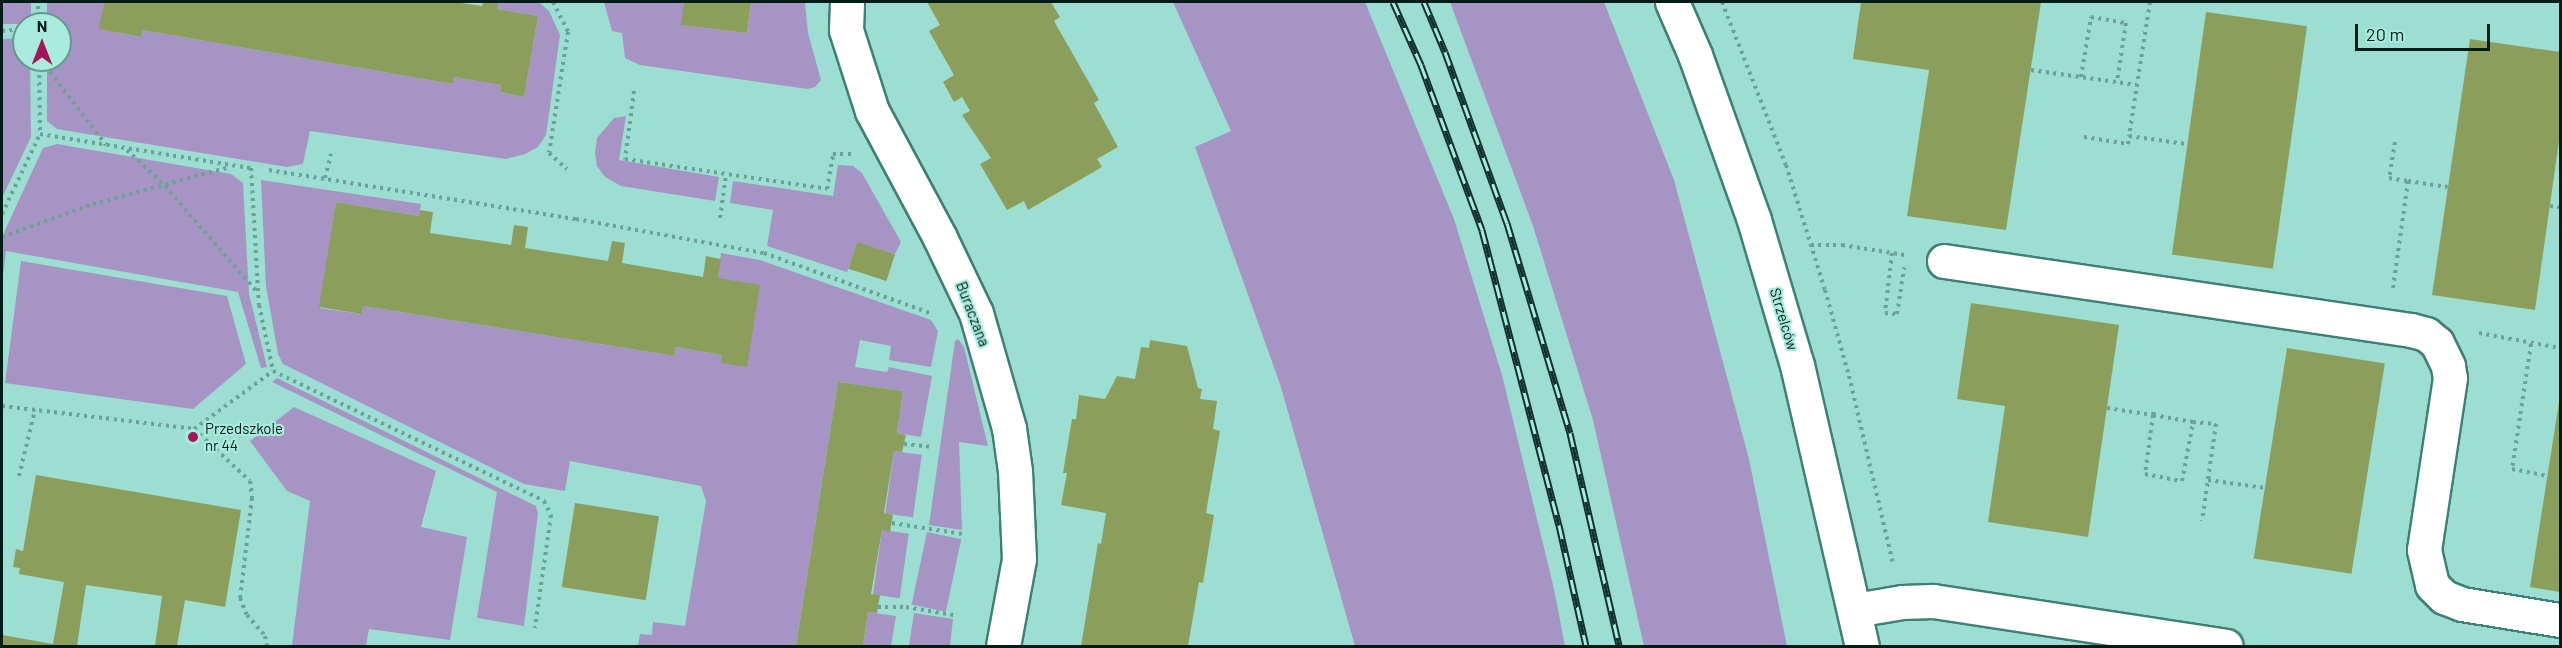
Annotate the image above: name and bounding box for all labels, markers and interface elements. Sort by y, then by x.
north arrow [12,12,72,72]
scale bar [2358,12,2493,50]
text: N [37,16,47,35]
text: 20 m [2366,23,2404,45]
street label: Buraczana [952,279,994,349]
street label: Strzelców [1766,286,1802,352]
place label: Przedszkole nr 44 [205,419,283,454]
marker: Przedszkole nr 44 [186,430,200,444]

